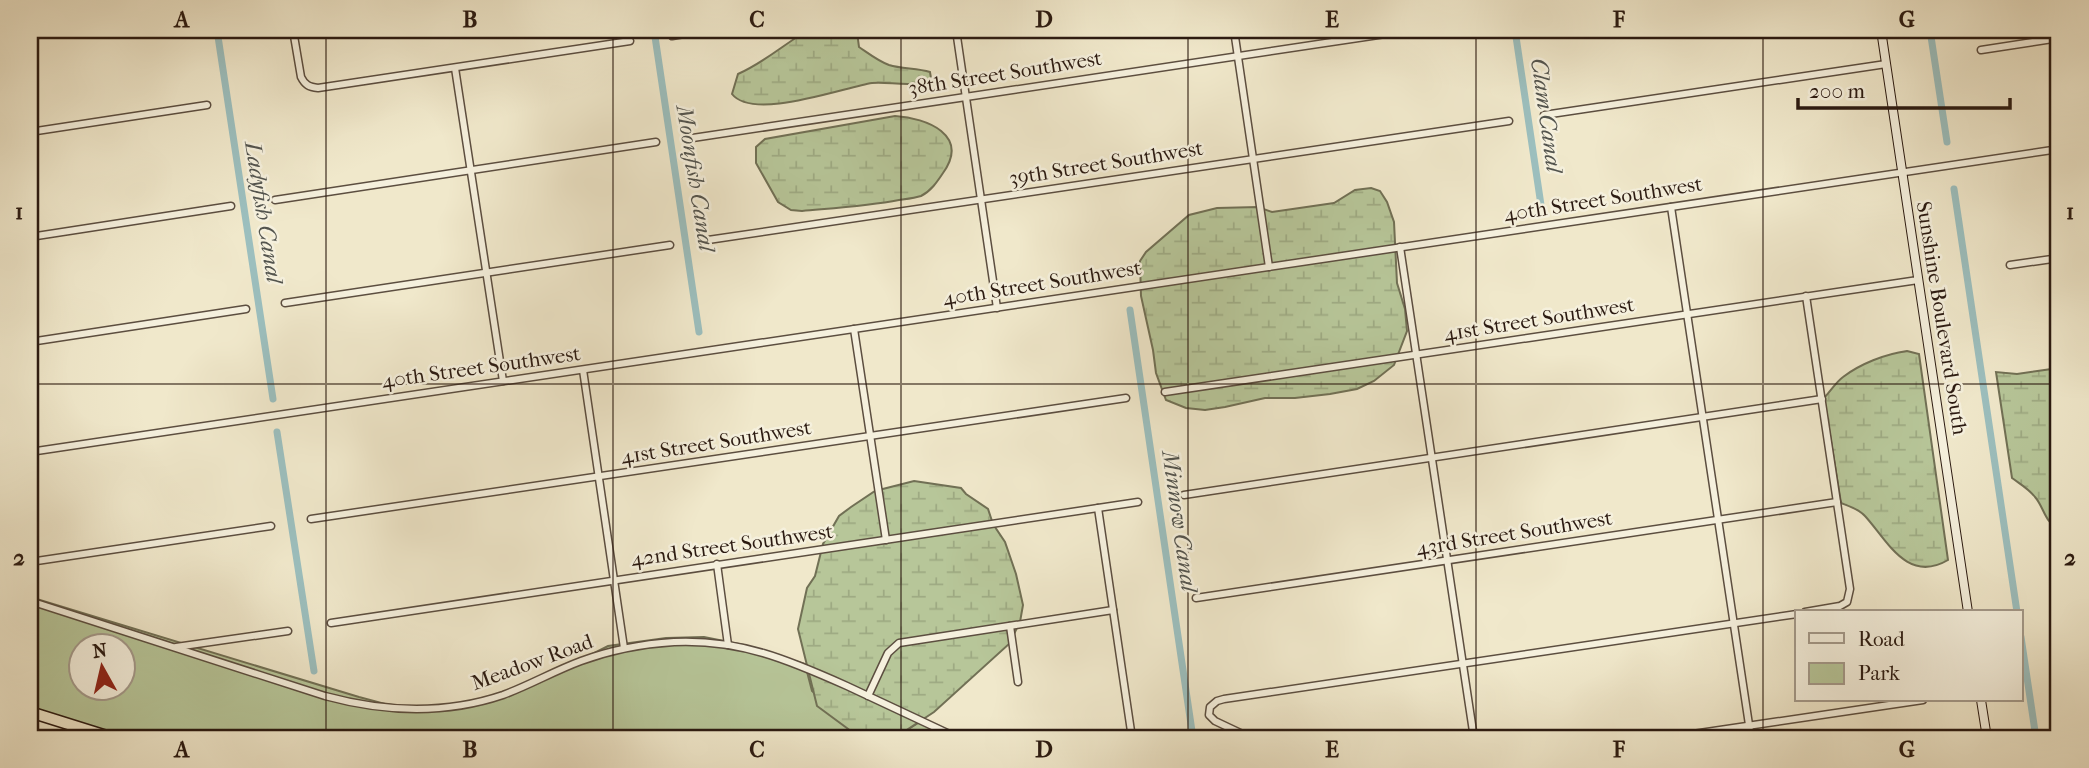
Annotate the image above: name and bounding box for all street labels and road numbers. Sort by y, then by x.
street label: 38th Street Southwest [906,46,1104,100]
street label: 39th Street Southwest [1007,136,1205,190]
street label: 40th Street Southwest [1502,171,1704,227]
street label: Sunshine Boulevard South [1912,199,1972,437]
street label: 40th Street Southwest [941,255,1143,311]
street label: 41st Street Southwest [1442,292,1636,346]
street label: 40th Street Southwest [380,341,582,393]
street label: 41st Street Southwest [619,415,813,469]
street label: 43rd Street Southwest [1414,506,1614,560]
street label: 42nd Street Southwest [629,519,835,571]
street label: Meadow Road [468,629,597,695]

